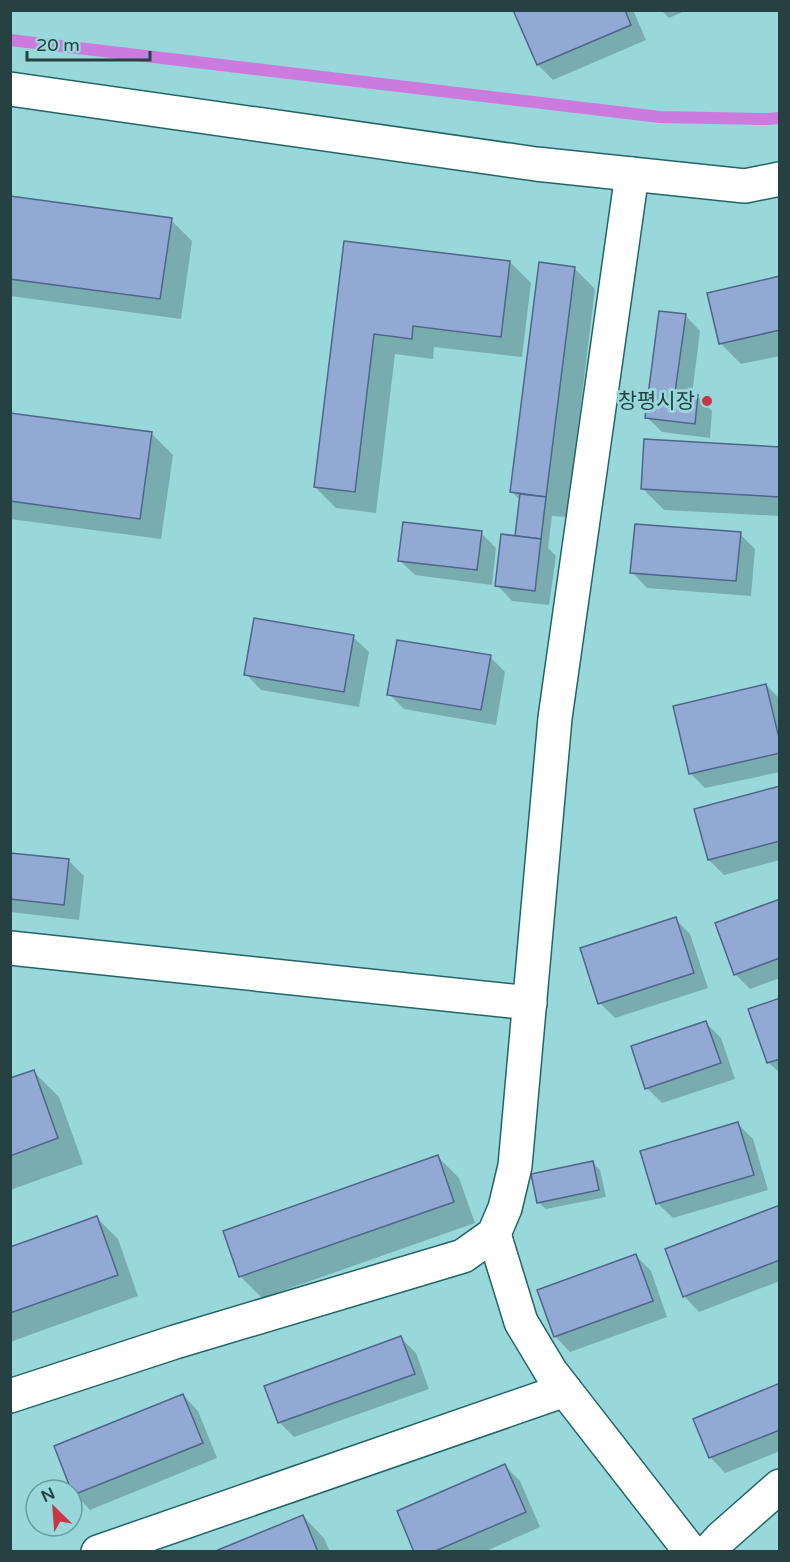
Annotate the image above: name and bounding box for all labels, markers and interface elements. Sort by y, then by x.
scale bar [27,24,150,62]
text: 20 m [36,34,80,56]
place label: 창평시장 [618,389,695,414]
marker: 창평시장 [700,394,714,408]
north arrow [24,1478,84,1538]
text: N [38,1484,58,1507]

